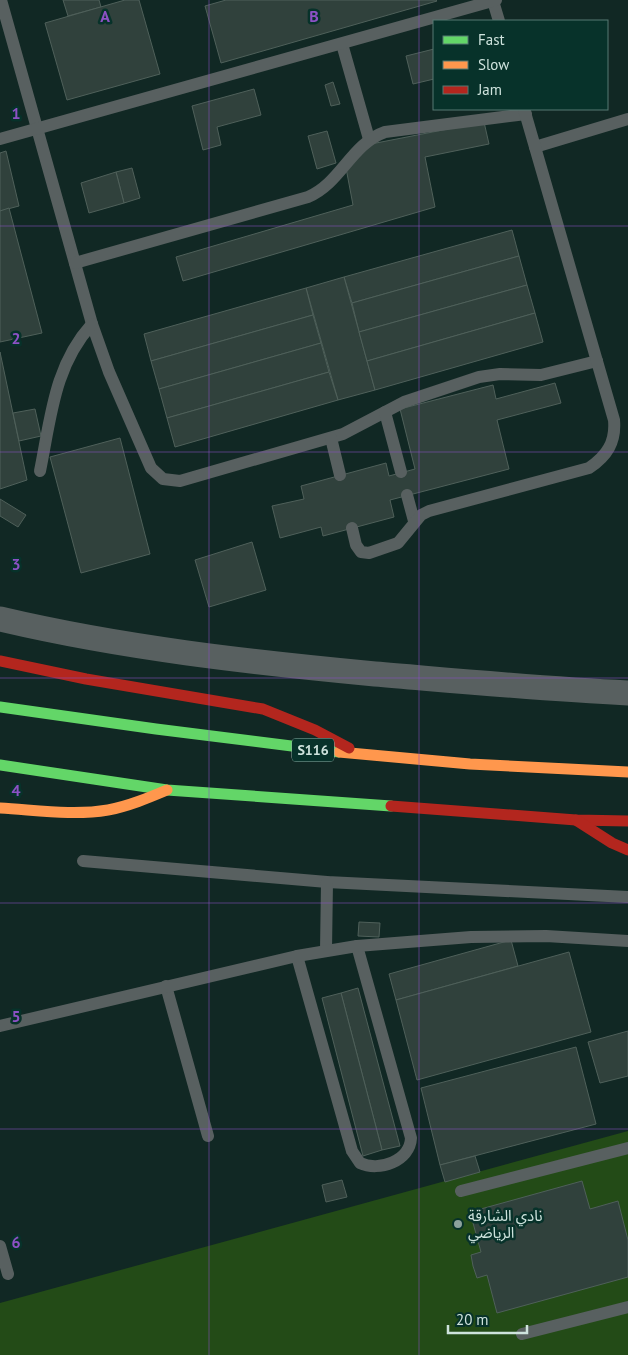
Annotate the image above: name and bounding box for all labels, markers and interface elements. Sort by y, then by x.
text: A [100,6,110,26]
text: B [309,6,319,26]
legend [433,20,608,110]
text: Fast [478,30,505,49]
text: Slow [478,55,509,74]
text: Jam [477,80,502,99]
text: 1 [11,103,21,123]
text: 2 [11,328,21,348]
text: 3 [11,554,21,574]
road number: S116 [292,738,334,762]
text: 4 [11,780,21,800]
text: 5 [11,1006,21,1026]
place label: نادي الشارقة الرياضي [468,1206,543,1244]
marker: نادي الشارقة الرياضي [452,1218,464,1230]
text: 6 [11,1232,21,1252]
scale bar [448,1302,527,1334]
text: 20 m [456,1310,489,1329]

